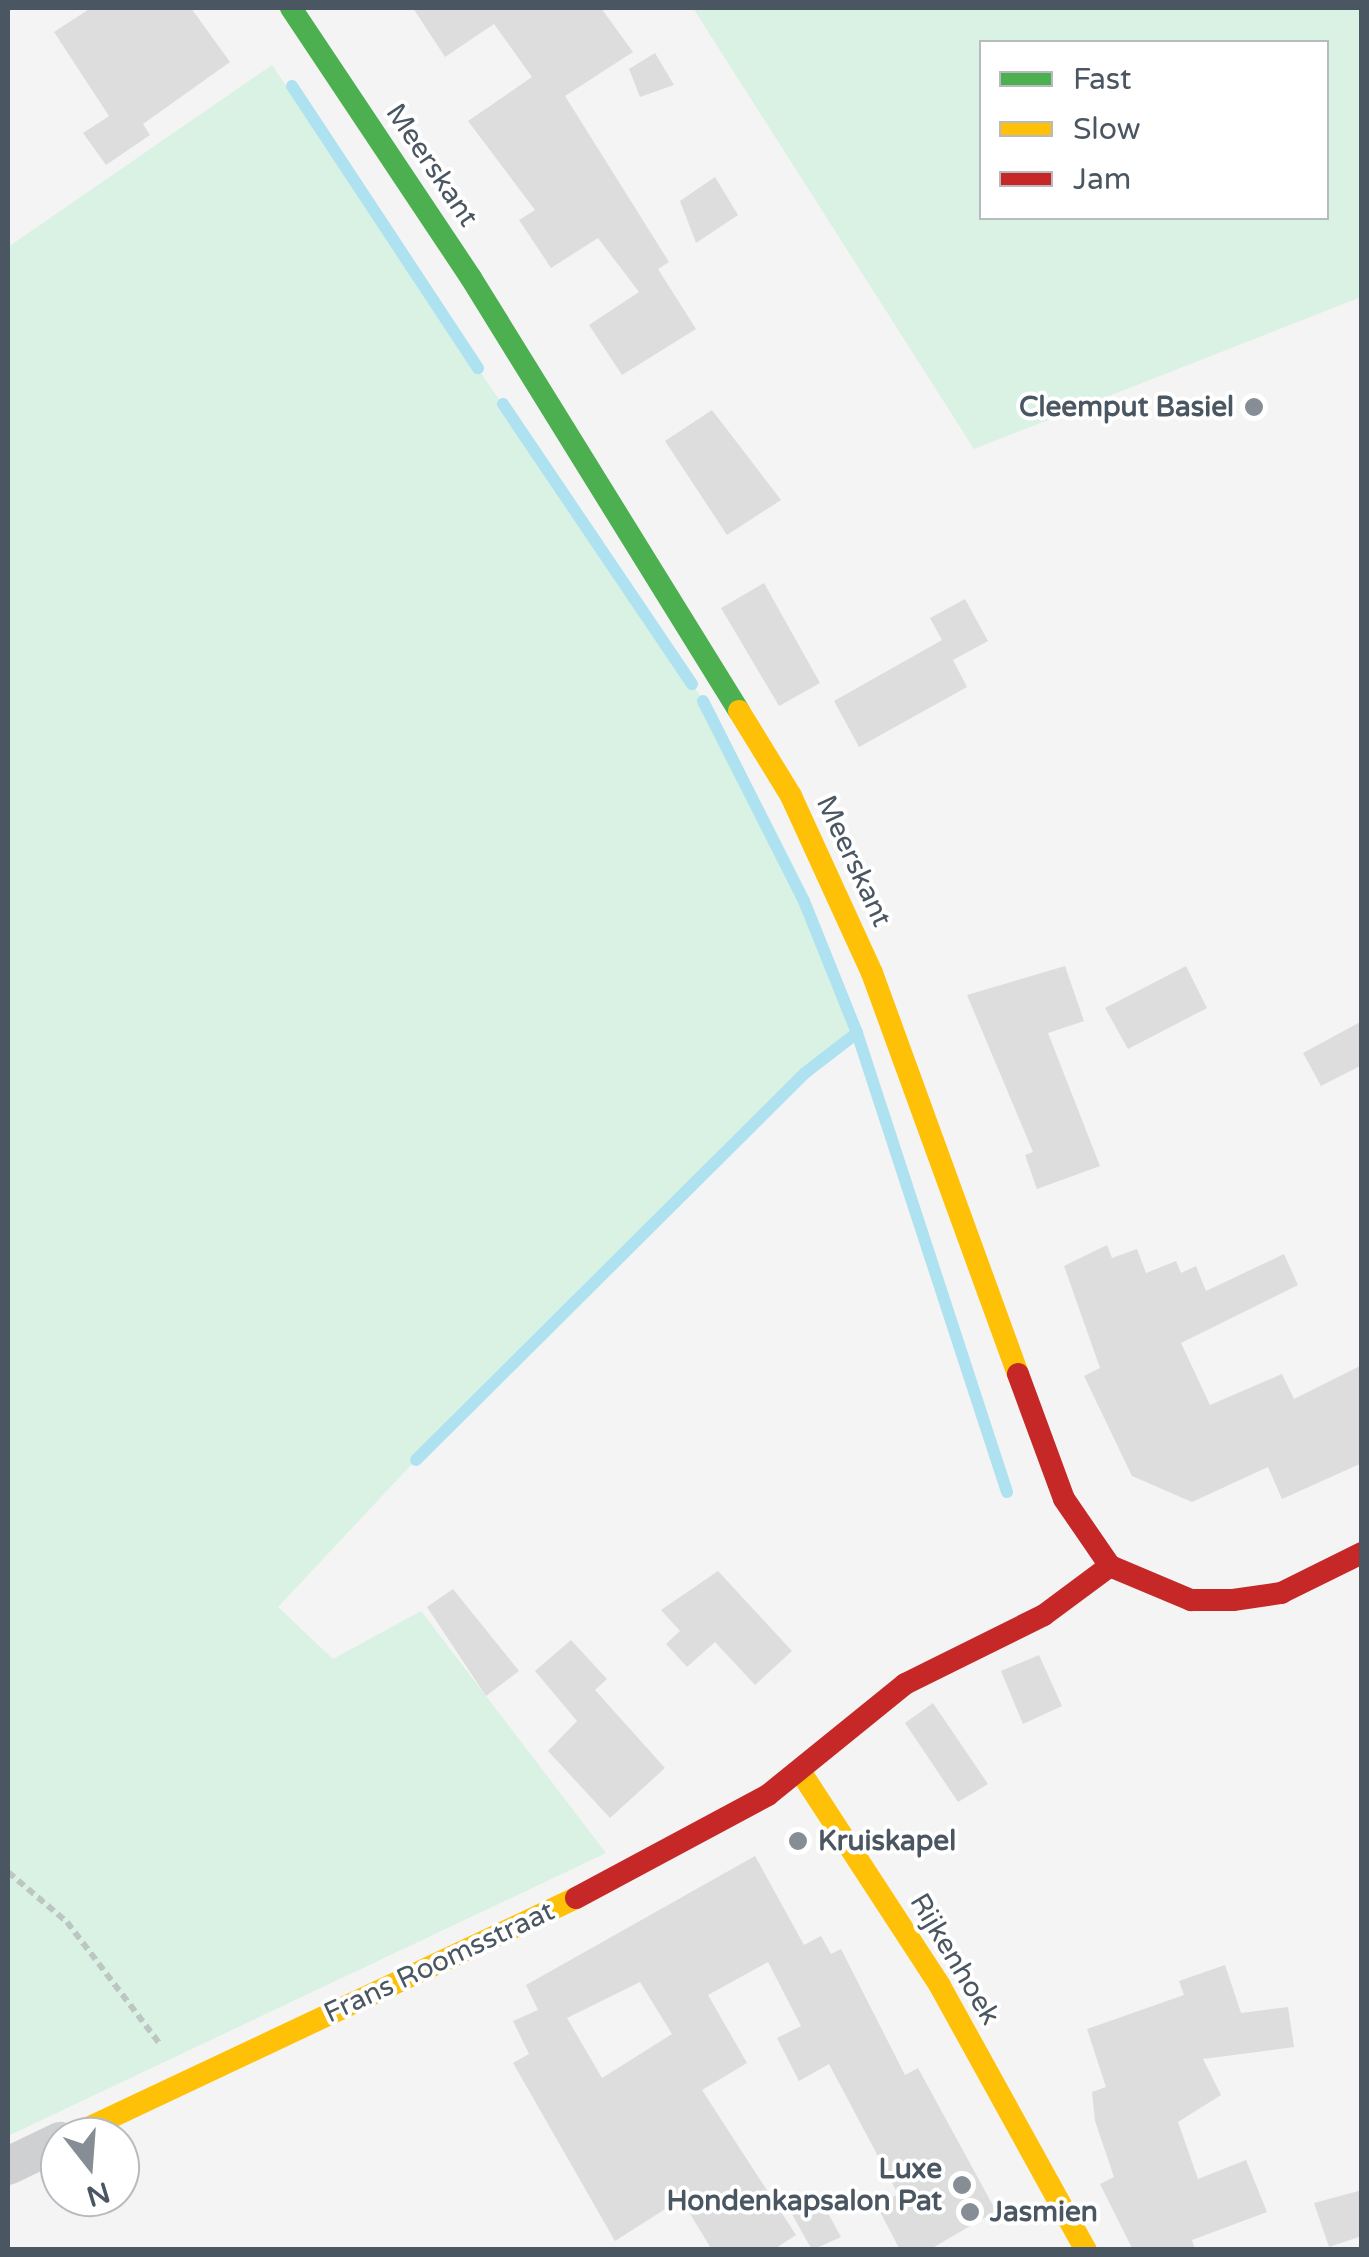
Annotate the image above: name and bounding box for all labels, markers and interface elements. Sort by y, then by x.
legend [979,40,1329,220]
text: Fast [1073,61,1132,98]
street label: Meerskant [379,97,485,233]
text: Slow [1073,111,1141,148]
text: Jam [1073,161,1131,198]
place label: Cleemput Basiel [1019,390,1234,424]
marker: Cleemput Basiel [1243,396,1265,418]
street label: Meerskant [809,790,899,932]
place label: Kruiskapel [818,1824,956,1858]
marker: Kruiskapel [787,1830,809,1852]
street label: Rijkenhoek [903,1887,1007,2031]
street label: Frans Roomsstraat [319,1894,559,2030]
north arrow [40,2117,140,2217]
place label: Luxe Hondenkapsalon Pat [667,2152,942,2218]
text: N [82,2174,114,2213]
marker: Luxe Hondenkapsalon Pat [951,2174,973,2196]
place label: Jasmien [990,2195,1098,2229]
marker: Jasmien [959,2201,981,2223]

